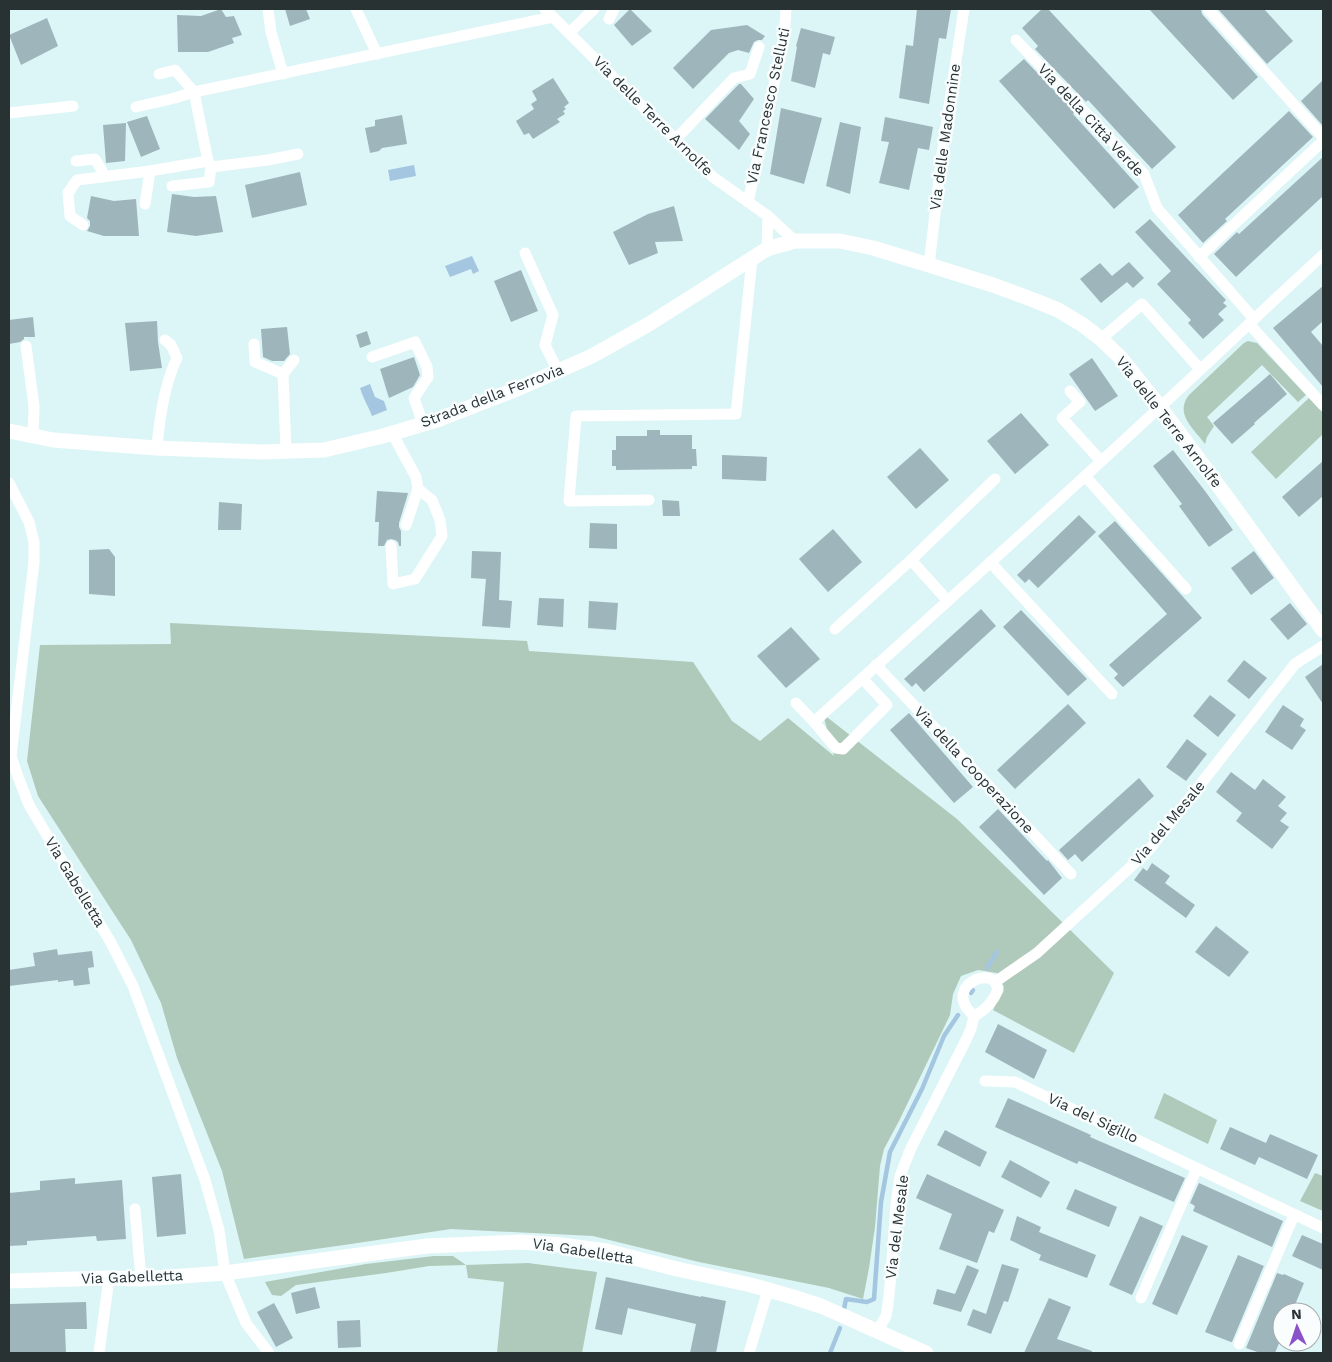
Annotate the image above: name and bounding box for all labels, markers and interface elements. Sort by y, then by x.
street label: Via Francesco Stelluti [743,26,793,186]
street label: Via delle Terre Arnolfe [589,52,717,180]
street label: Via della Città Verde [1034,60,1148,180]
street label: Via delle Madonnine [926,62,964,212]
street label: Via delle Terre Arnolfe [1112,353,1226,491]
street label: Strada della Ferrovia [418,360,567,432]
street label: Via della Cooperazione [910,703,1038,837]
street label: Via del Mesale [1127,777,1209,869]
street label: Via Gabelletta [41,834,109,931]
street label: Via del Sigillo [1045,1089,1141,1147]
street label: Via del Mesale [882,1174,912,1280]
street label: Via Gabelletta [531,1234,635,1268]
street label: Via Gabelletta [81,1266,184,1288]
north arrow [1272,1302,1322,1352]
text: N [1291,1306,1302,1322]

